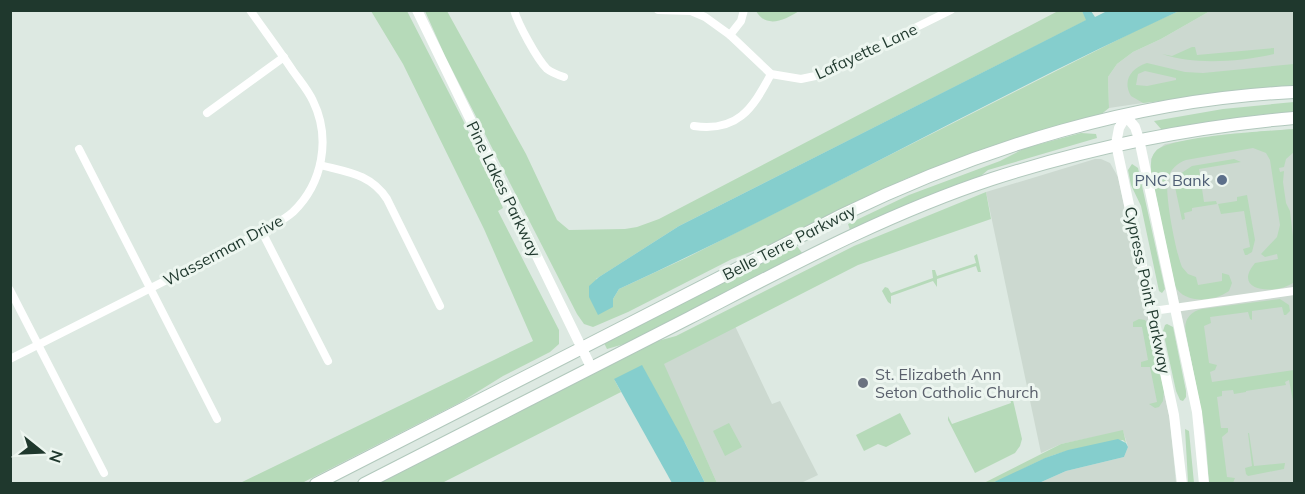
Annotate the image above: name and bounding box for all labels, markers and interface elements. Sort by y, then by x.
street label: Lafayette Lane [812,19,920,83]
street label: Pine Lakes Parkway [462,118,546,261]
place label: PNC Bank [1134,170,1211,190]
marker: PNC Bank [1215,173,1229,187]
street label: Belle Terre Parkway [719,200,859,284]
street label: Cypress Point Parkway [1120,205,1176,376]
street label: Wasserman Drive [160,210,286,290]
place label: St. Elizabeth Ann Seton Catholic Church [875,364,1039,402]
marker: St. Elizabeth Ann Seton Catholic Church [856,376,870,390]
north arrow [12,422,72,482]
text: N [45,448,68,465]

